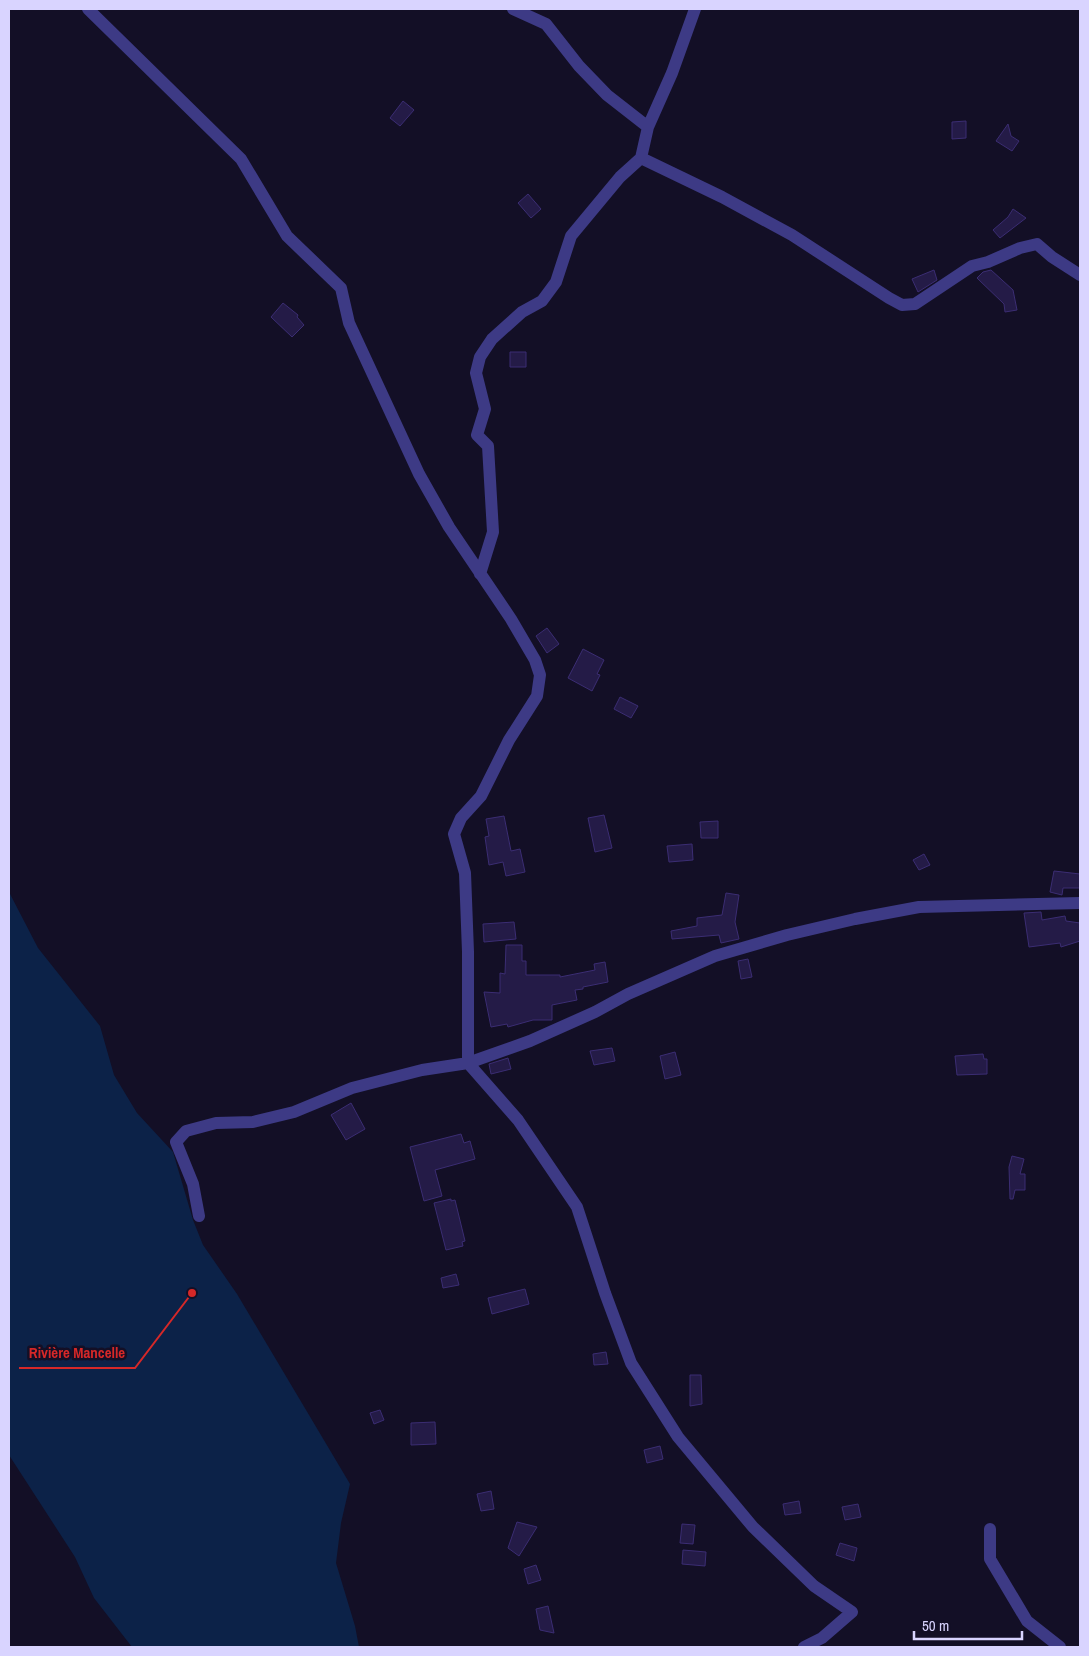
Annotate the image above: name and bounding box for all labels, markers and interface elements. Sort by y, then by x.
callout: Rivière Mancelle [19,1338,135,1368]
text: Rivière Mancelle [29,1342,125,1363]
scale bar [914,1608,1022,1640]
text: 50 m [922,1615,949,1636]

